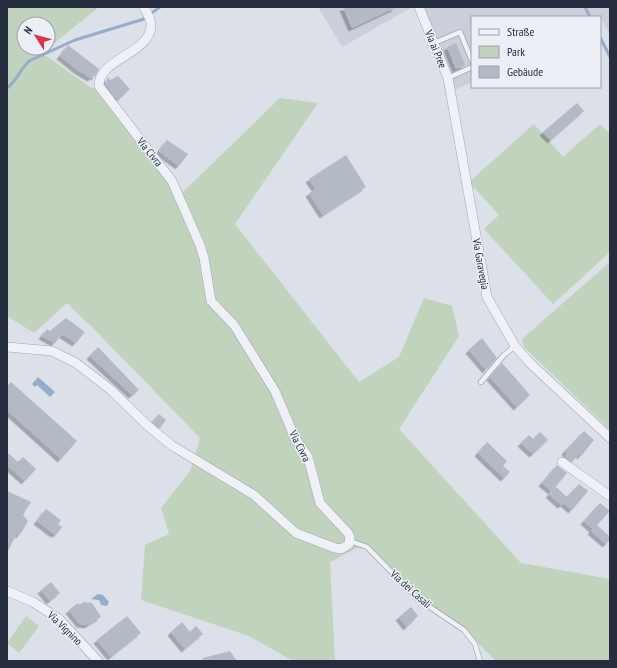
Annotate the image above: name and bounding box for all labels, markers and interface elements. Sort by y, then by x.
north arrow [16,16,56,56]
legend [471,16,601,88]
text: N [20,24,35,37]
text: Straße [507,24,534,39]
street label: Via ai Pree [422,27,450,71]
text: Park [507,44,525,59]
text: Gebäude [507,64,543,79]
street label: Via Civra [133,134,166,169]
street label: Via Garavegia [469,236,492,291]
street label: Via Civra [286,427,314,464]
street label: Via dei Casali [387,566,434,611]
street label: Via Vignino [44,607,85,648]

